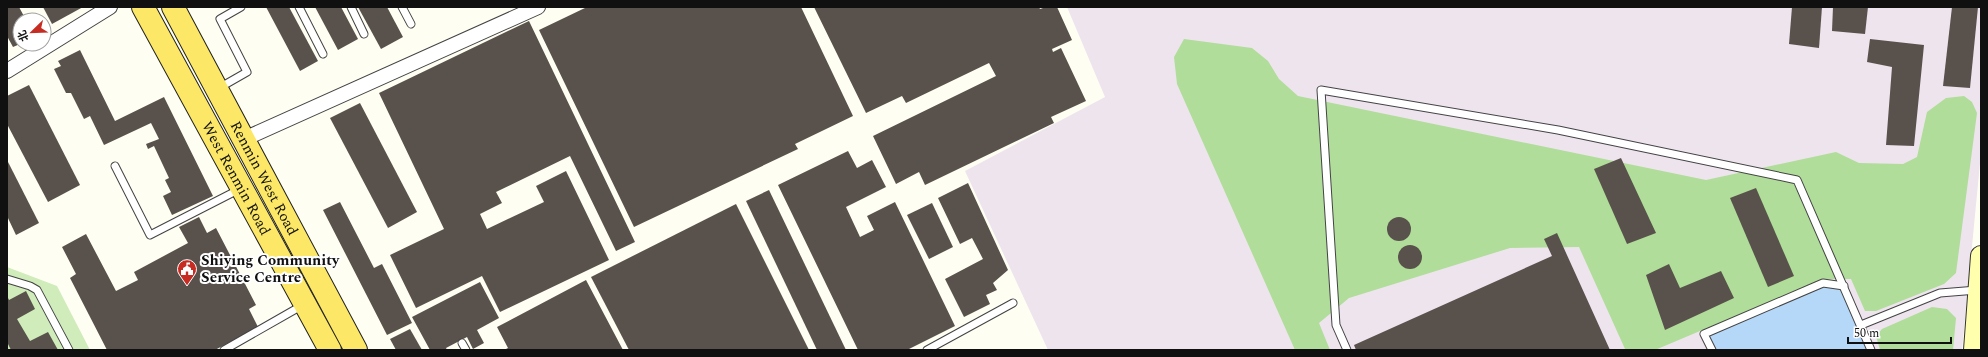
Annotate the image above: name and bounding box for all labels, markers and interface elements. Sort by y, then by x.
north arrow [12,12,52,52]
text: 北 [13,27,33,44]
street label: West Renmin Road [195,117,276,240]
street label: Renmin West Road [224,117,304,240]
place label: Shiying Community Service Centre [201,249,340,289]
public building icon: Shiying Community Service Centre [176,258,198,286]
scale bar [1848,319,1951,345]
text: 50 m [1854,324,1879,343]

